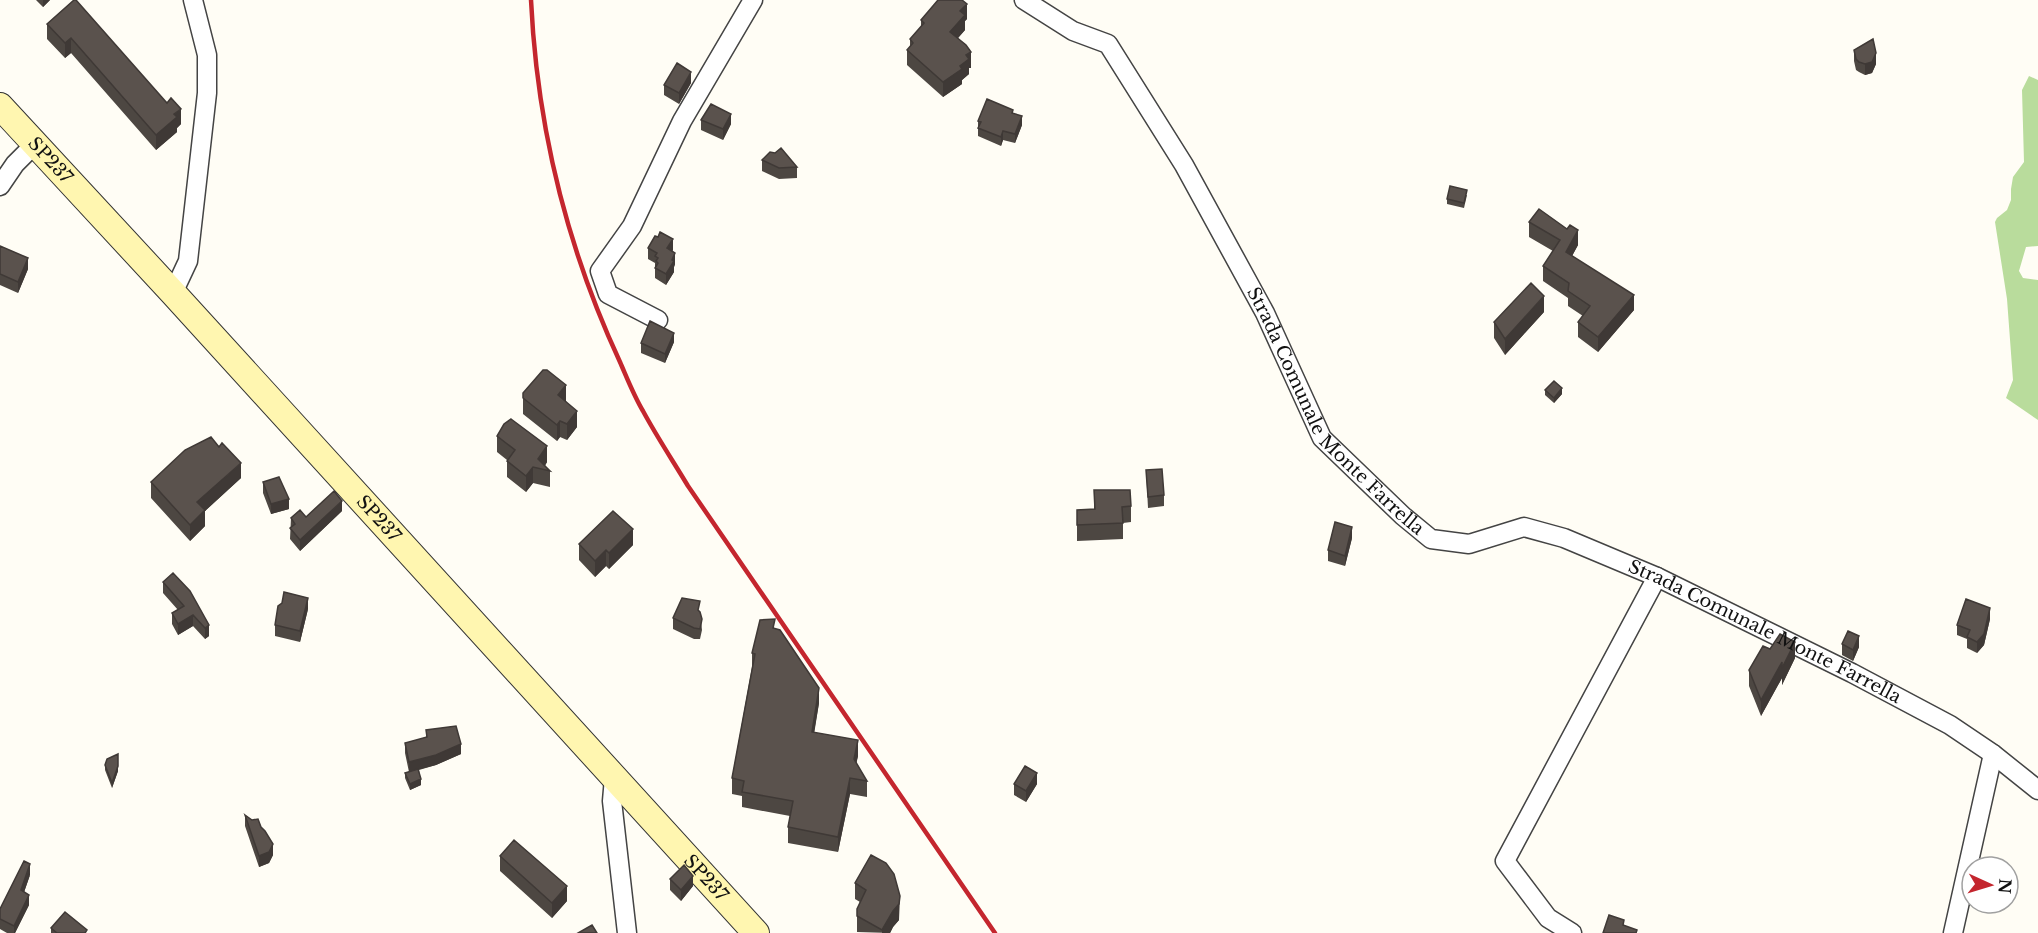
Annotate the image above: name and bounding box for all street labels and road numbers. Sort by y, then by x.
street label: SP237 [23,133,78,189]
street label: Strada Comunale Monte Farrella [1242,283,1429,540]
street label: SP237 [352,491,406,547]
street label: Strada Comunale Monte Farrella [1625,555,1905,708]
street label: SP237 [679,850,733,906]

